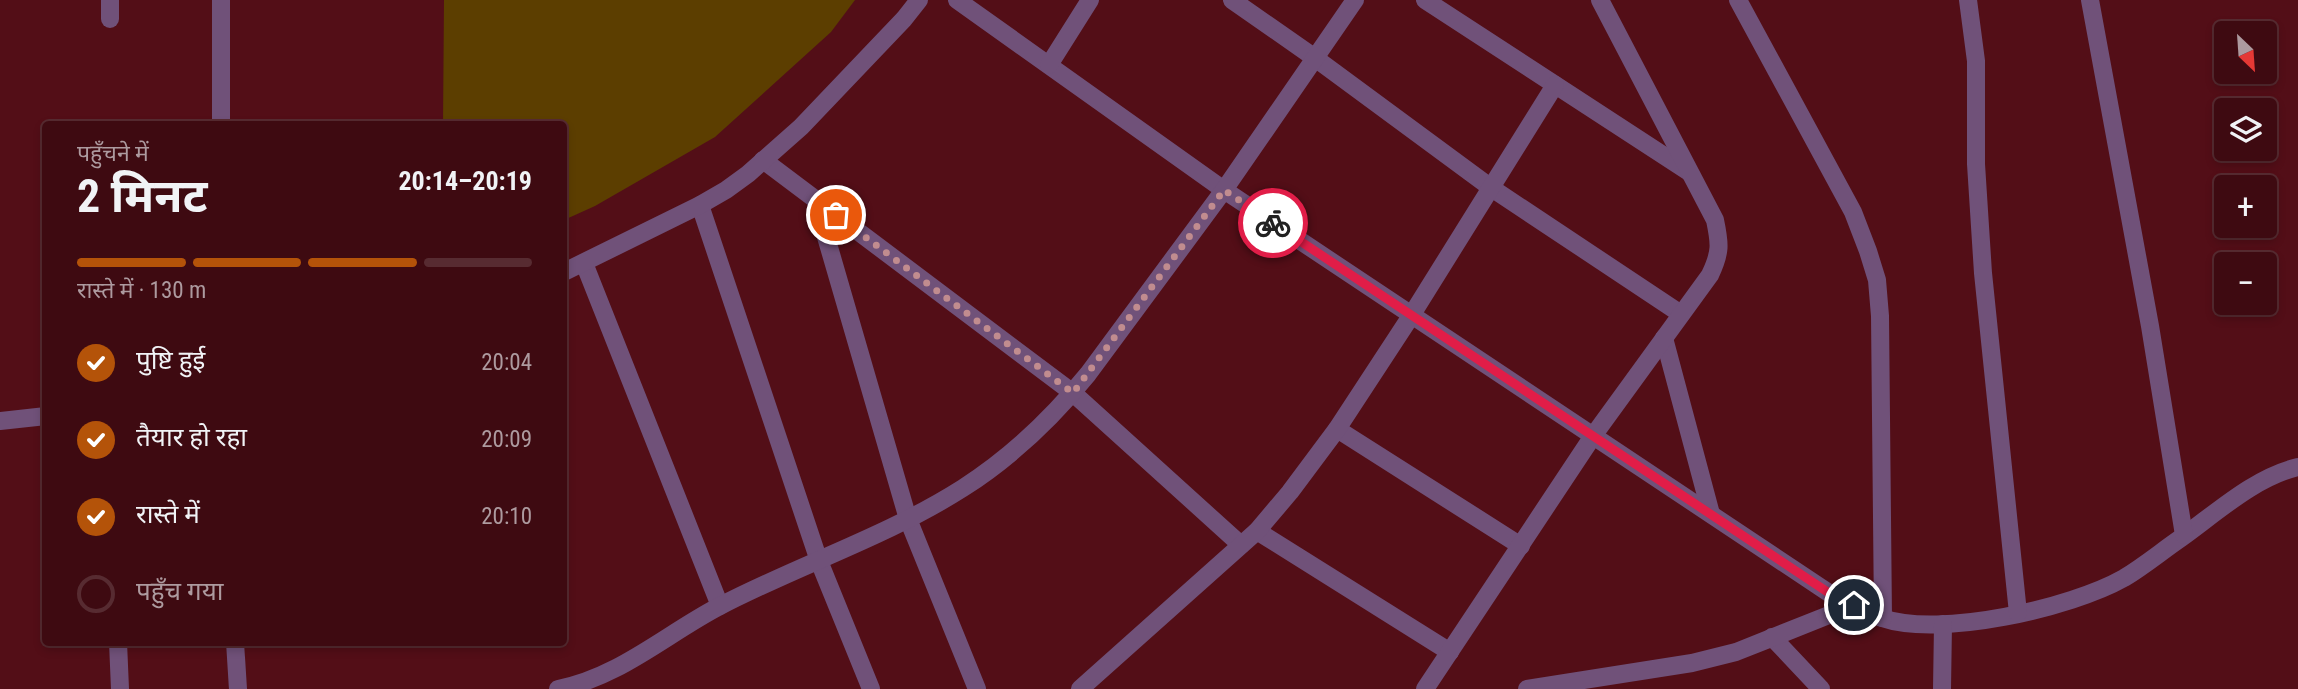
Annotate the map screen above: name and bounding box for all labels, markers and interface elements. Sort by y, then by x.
north arrow [2214,21,2277,84]
map controls [2214,21,2277,315]
button: layers [2214,98,2277,161]
text: पहुँचने में [77,140,149,167]
text: 20:14–20:19 [398,166,532,196]
text: 2 मिनट [77,169,207,223]
button: + [2214,175,2277,238]
pin [806,185,866,245]
courier [1238,188,1308,258]
icon: bag [817,196,855,234]
icon: bike [1254,204,1292,242]
button: − [2214,252,2277,315]
text: रास्ते में · 130 m [77,277,206,304]
icon: check [77,344,115,382]
text: पुष्टि हुई [136,345,205,375]
text: 20:04 [481,349,532,376]
icon: check [77,421,115,459]
text: तैयार हो रहा [136,422,247,452]
text: 20:09 [481,426,532,453]
icon: check [77,498,115,536]
text: रास्ते में [136,499,200,529]
text: 20:10 [481,503,532,530]
pin [1824,575,1884,635]
text: पहुँच गया [136,576,224,606]
icon: home [1835,586,1873,624]

